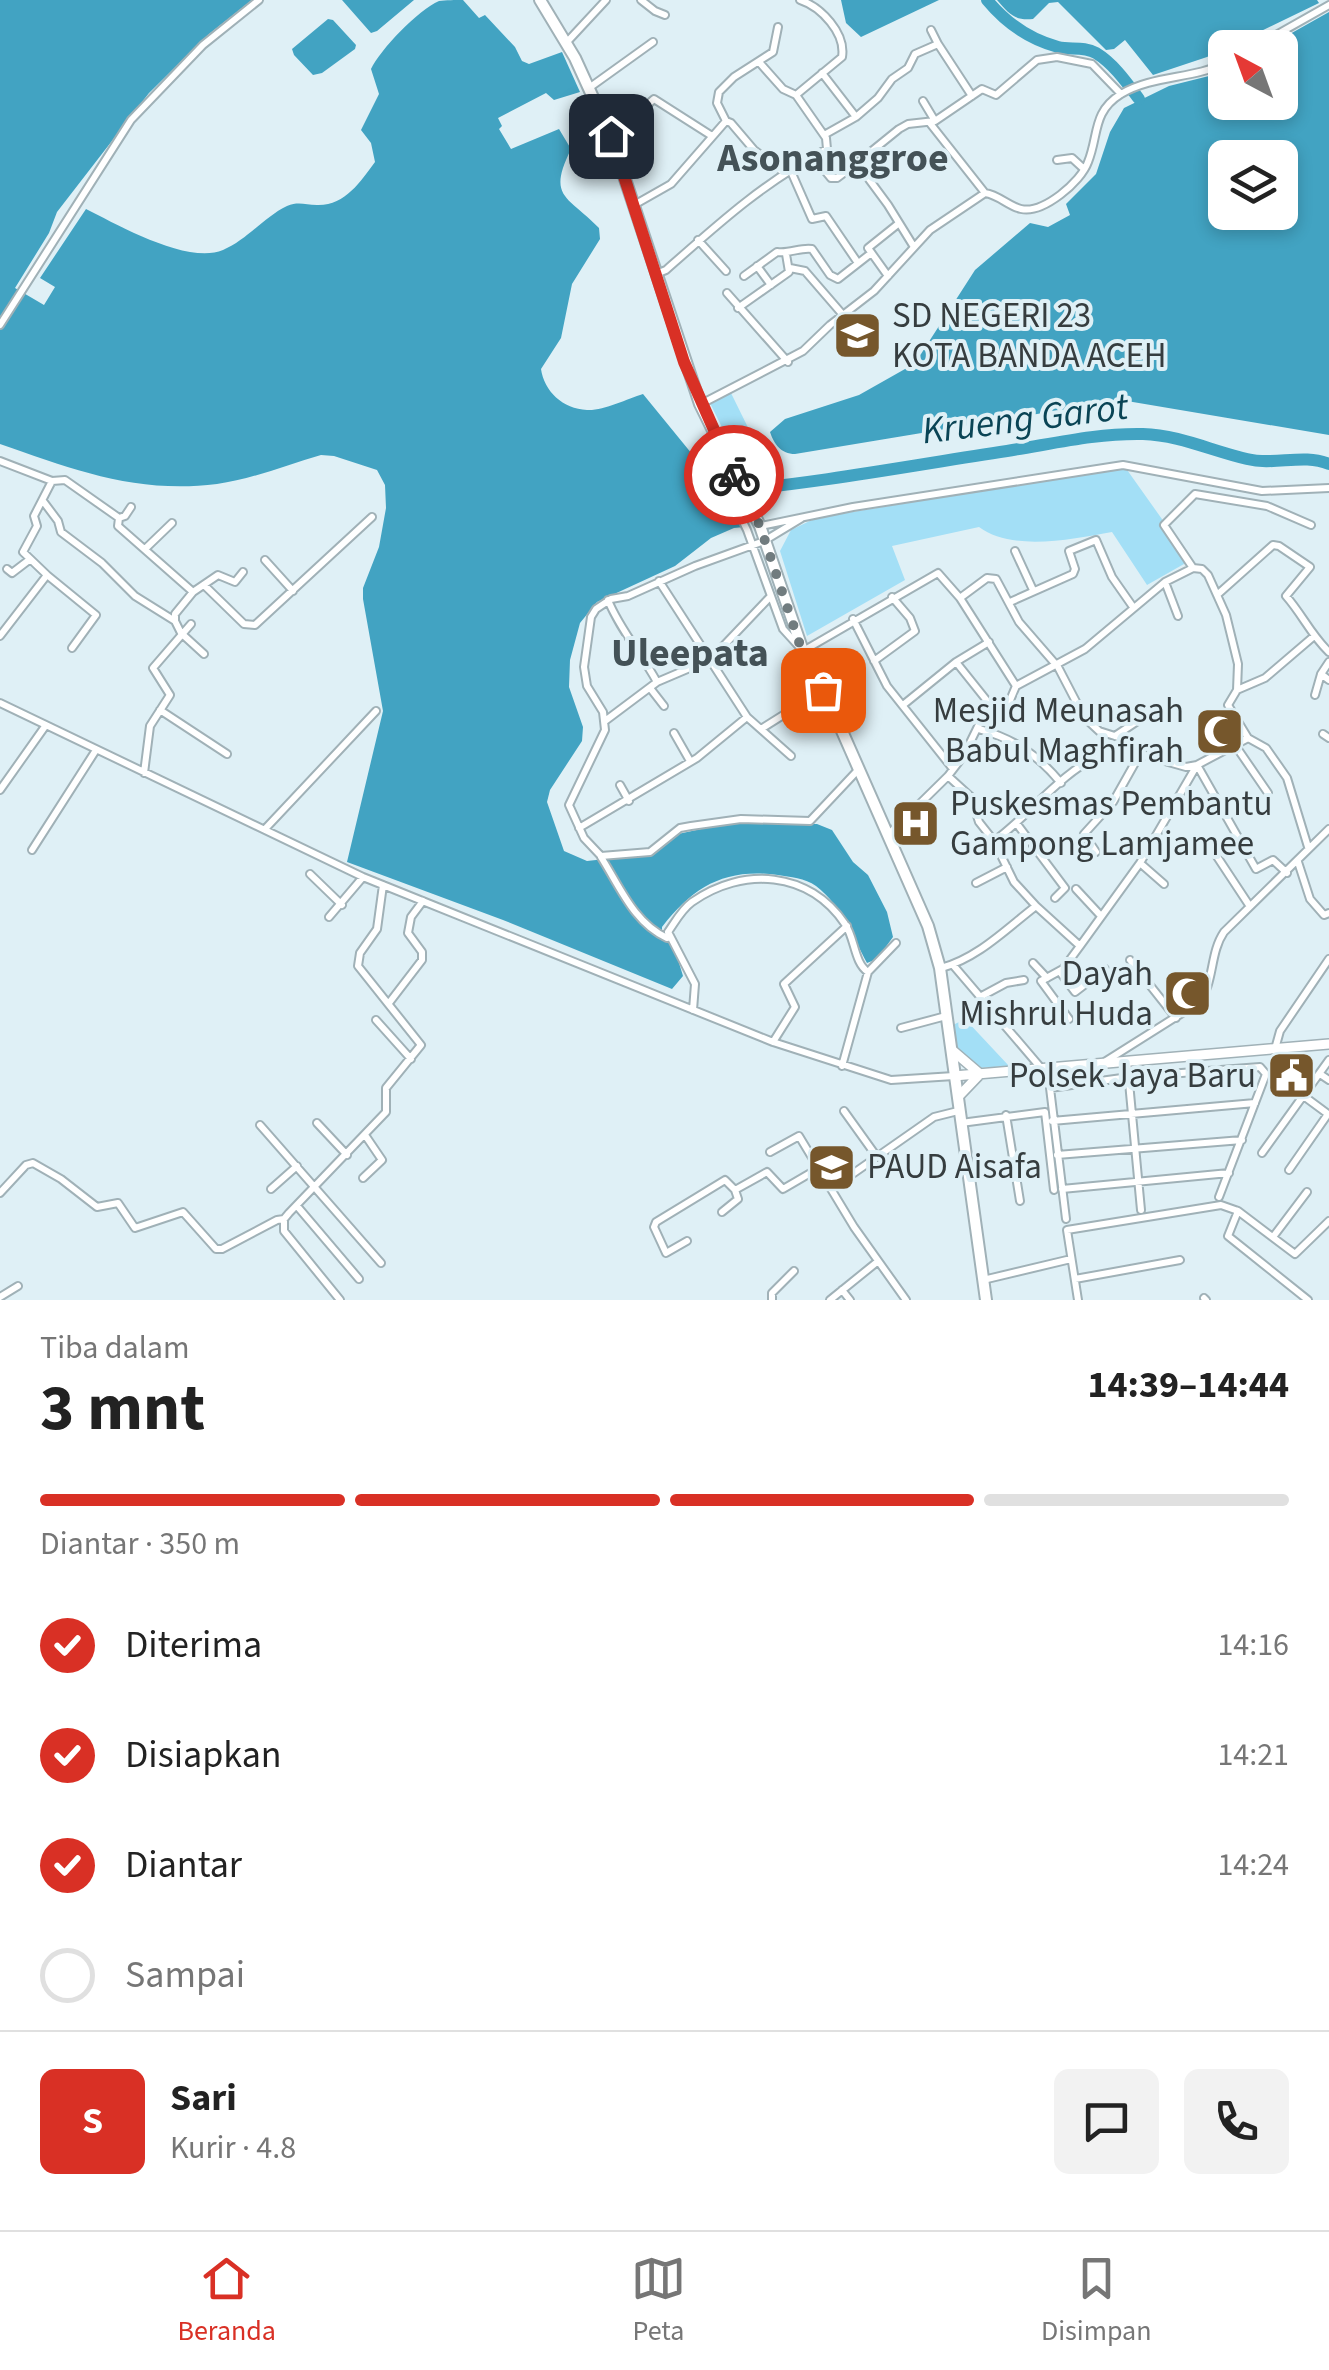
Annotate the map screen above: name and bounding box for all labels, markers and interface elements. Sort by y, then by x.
north arrow [1208,30,1298,120]
map controls [1208,30,1298,230]
pin [569,94,654,179]
icon: home [584,109,639,164]
district label: Asonanggroe [716,130,949,187]
button: layers [1208,140,1298,230]
place label: SD NEGERI 23 KOTA BANDA ACEH [892,291,1167,381]
school or university icon: SD NEGERI 23 KOTA BANDA ACEH [831,310,883,362]
water label: Krueng Garot [919,379,1133,458]
courier [684,425,784,525]
icon: bike [707,448,762,503]
district label: Uleepata [611,625,769,682]
pin [781,648,866,733]
icon: bag [796,663,851,718]
place label: Mesjid Meunasah Babul Maghfirah [933,686,1184,776]
mosque icon: Mesjid Meunasah Babul Maghfirah [1193,705,1245,757]
place label: Puskesmas Pembantu Gampong Lamjamee [950,779,1272,869]
hospital icon: Puskesmas Pembantu Gampong Lamjamee [889,798,941,850]
place label: Dayah Mishrul Huda [959,949,1153,1039]
mosque icon: Dayah Mishrul Huda [1162,968,1214,1020]
public building icon: Polsek Jaya Baru [1265,1050,1317,1102]
place label: Polsek Jaya Baru [1009,1051,1256,1101]
school or university icon: PAUD Aisafa [806,1141,858,1193]
place label: PAUD Aisafa [867,1142,1042,1192]
text: Tiba dalam [40,1325,190,1371]
text: 14:39–14:44 [1087,1358,1289,1412]
text: 3 mnt [40,1362,205,1455]
text: Diantar · 350 m [40,1521,240,1567]
icon: check [40,1618,95,1673]
text: Diterima [125,1618,262,1672]
text: 14:16 [1217,1622,1289,1668]
icon: check [40,1728,95,1783]
text: Disiapkan [125,1728,282,1782]
text: 14:21 [1217,1732,1289,1778]
icon: check [40,1838,95,1893]
text: Diantar [125,1838,242,1892]
text: 14:24 [1217,1842,1289,1888]
text: Sampai [125,1948,245,2002]
button: chat [1054,2069,1159,2174]
button: phone [1184,2069,1289,2174]
text: Sari [170,2071,237,2125]
text: S [82,2094,103,2148]
text: Kurir · 4.8 [170,2125,296,2171]
tab: Beranda [177,2251,276,2351]
tab: Peta [631,2251,686,2351]
tab: Disimpan [1041,2251,1151,2351]

